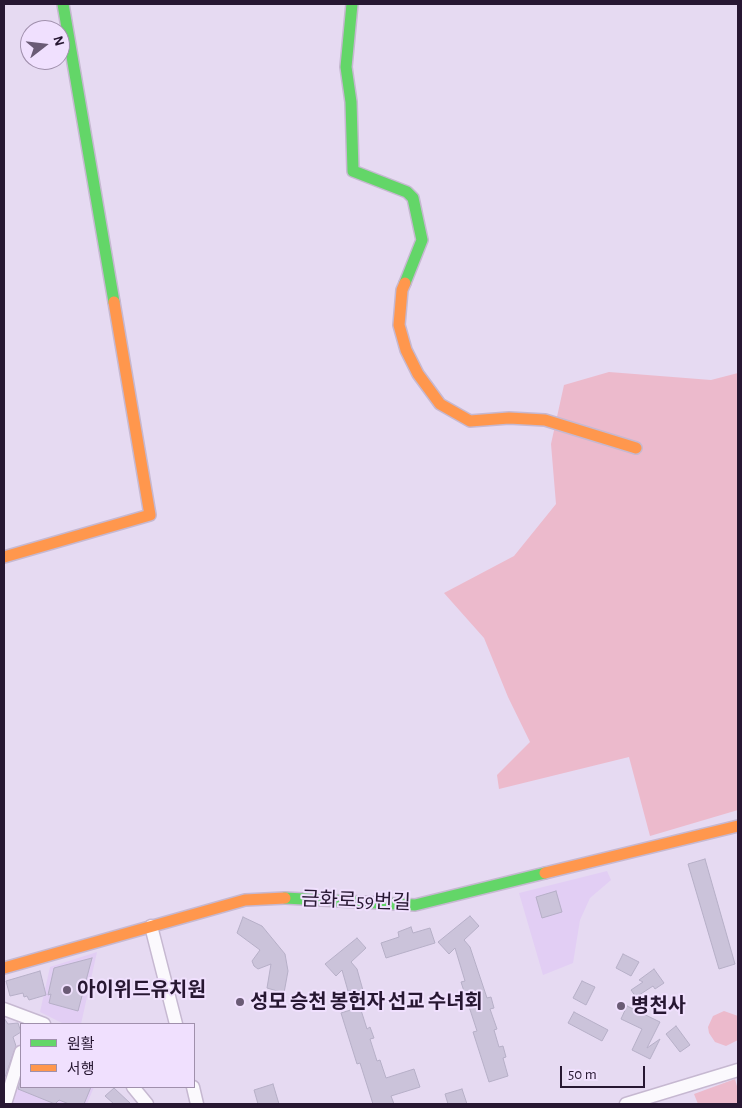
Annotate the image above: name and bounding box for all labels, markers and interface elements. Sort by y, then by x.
north arrow [20,20,70,70]
text: N [50,35,67,48]
street label: 금화로59번길 [301,887,411,915]
place label: 아이위드유치원 [77,978,206,1002]
marker: 아이위드유치원 [61,984,73,996]
place label: 성모 승천 봉헌자 선교 수녀회 [250,990,483,1014]
place label: 병천사 [631,994,686,1018]
marker: 성모 승천 봉헌자 선교 수녀회 [234,996,246,1008]
marker: 병천사 [615,1000,627,1012]
legend [20,1023,195,1088]
text: 원활 [67,1037,95,1052]
scale bar [562,1056,647,1088]
text: 서행 [67,1062,95,1077]
text: 50 m [568,1067,597,1082]

